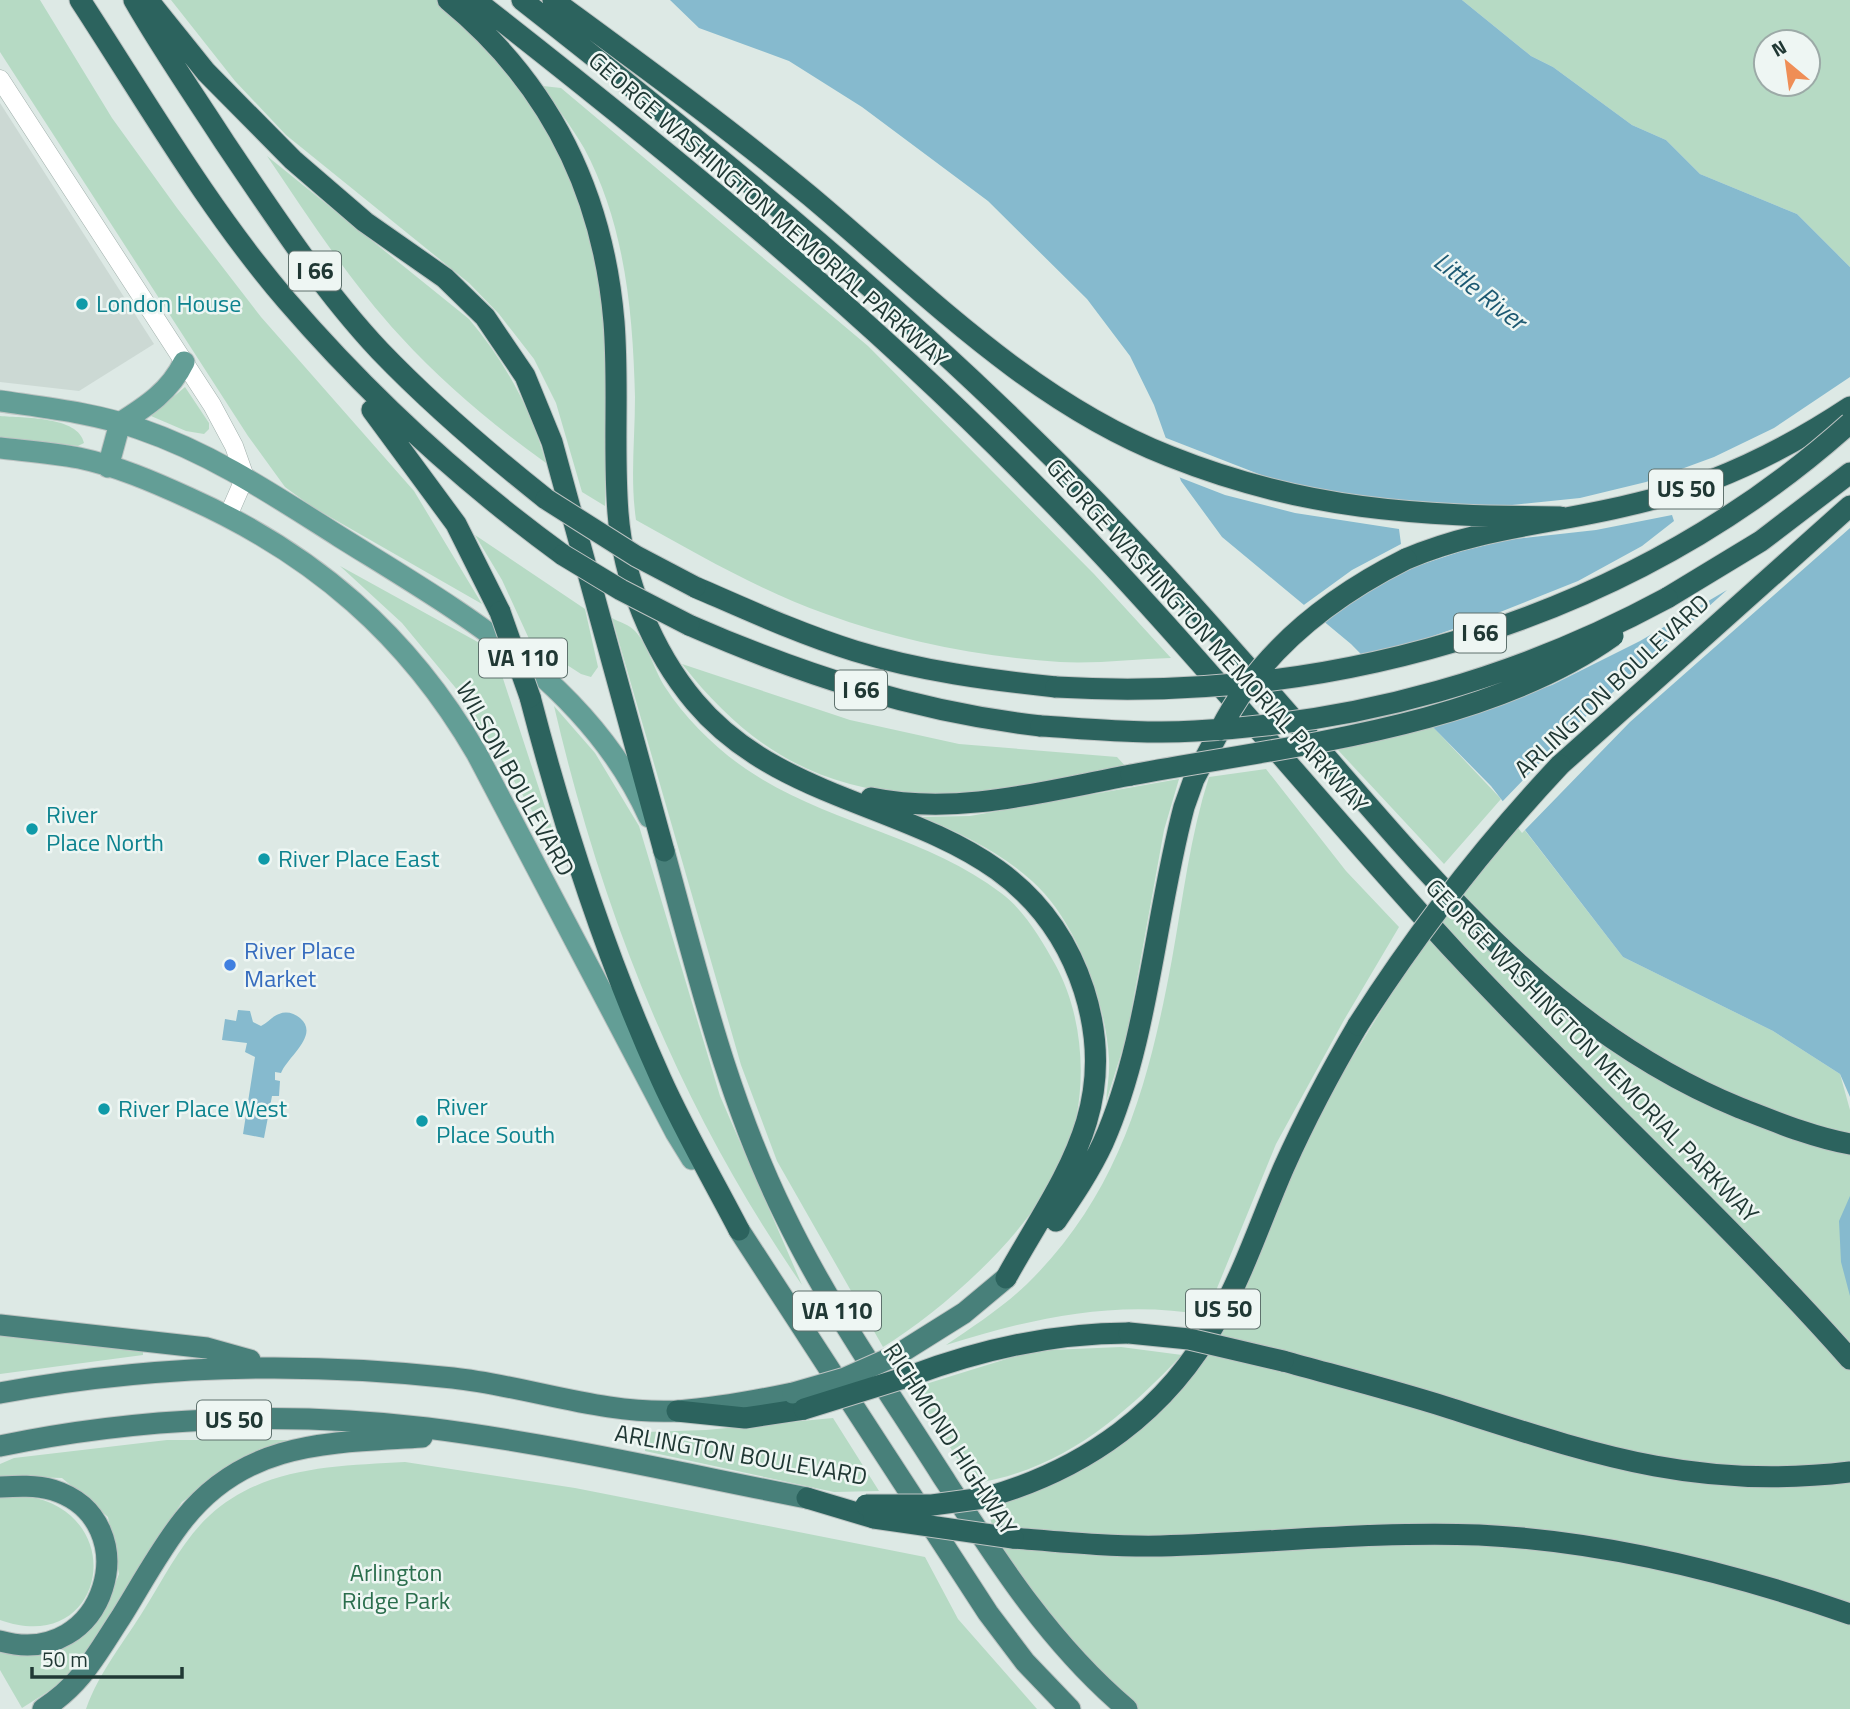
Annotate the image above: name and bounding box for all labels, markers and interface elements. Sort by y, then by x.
north arrow [1752,28,1822,98]
text: N [1766,32,1791,64]
street label: GEORGE WASHINGTON MEMORIAL PARKWAY [581,43,957,376]
water label: Little River [1426,242,1537,341]
road number: I 66 [289,252,341,290]
place label: London House [96,285,241,321]
marker: London House [74,296,90,312]
street label: GEORGE WASHINGTON MEMORIAL PARKWAY [1038,450,1377,821]
road number: US 50 [1649,470,1723,509]
street label: ARLINGTON BOULEVARD [1506,585,1717,786]
road number: I 66 [1454,614,1506,652]
road number: VA 110 [479,638,567,678]
road number: I 66 [835,670,887,710]
street label: WILSON BOULEVARD [447,675,584,882]
place label: River Place North [46,796,164,860]
marker: River Place North [24,821,40,837]
place label: River Place East [278,840,440,876]
marker: River Place East [256,851,272,867]
street label: GEORGE WASHINGTON MEMORIAL PARKWAY [1418,870,1768,1231]
place label: River Place Market [244,932,355,996]
marker: River Place Market [222,957,238,973]
place label: River Place South [436,1088,555,1152]
place label: River Place West [118,1090,288,1126]
marker: River Place West [96,1101,112,1117]
marker: River Place South [414,1113,430,1129]
road number: US 50 [1186,1290,1260,1328]
road number: VA 110 [793,1292,881,1330]
street label: RICHMOND HIGHWAY [875,1335,1027,1542]
road number: US 50 [197,1400,271,1440]
street label: ARLINGTON BOULEVARD [612,1414,870,1494]
park label: Arlington Ridge Park [342,1554,451,1618]
scale bar [32,1636,182,1680]
text: 50 m [42,1643,88,1675]

